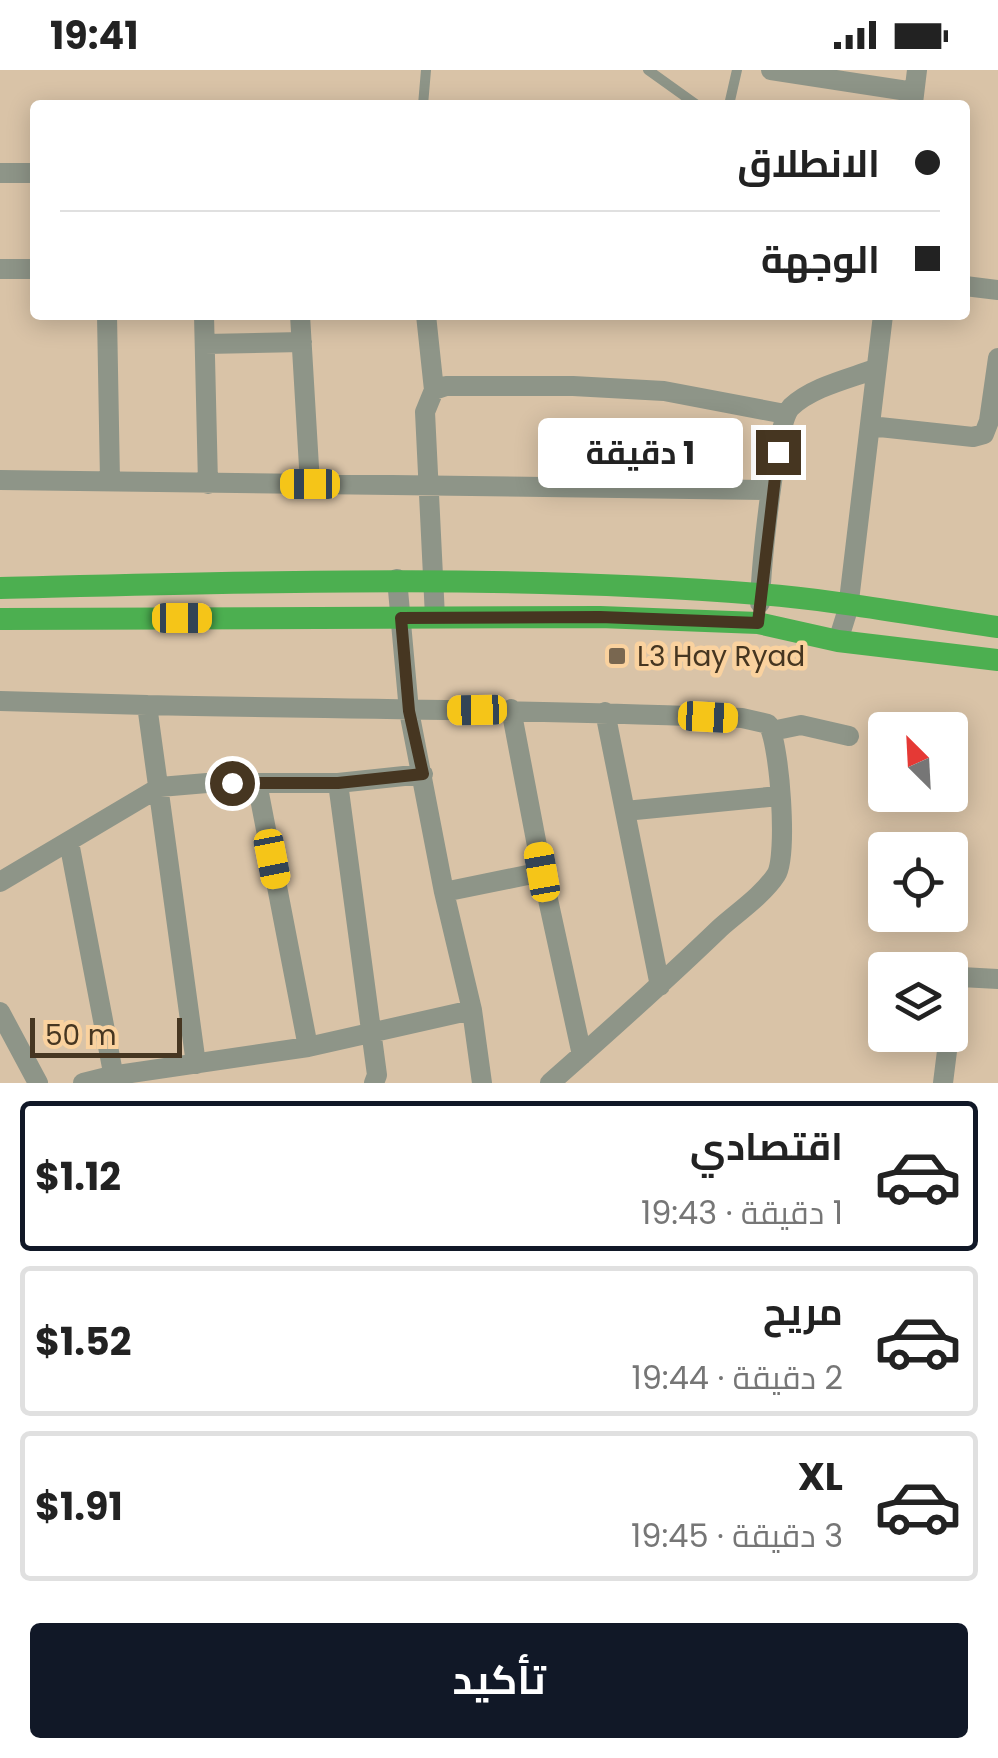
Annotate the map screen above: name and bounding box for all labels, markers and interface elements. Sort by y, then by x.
text: 19:41 [50,9,138,62]
text: الانطلاق [737,137,880,190]
text: الوجهة [761,233,880,286]
callout: 1 دقيقة [538,417,743,487]
text: 1 دقيقة [586,430,695,475]
route end [756,430,801,475]
car [280,469,340,499]
car [152,603,212,633]
place label: L3 Hay Ryad [637,637,805,676]
marker: L3 Hay Ryad [606,645,628,667]
car [447,694,507,726]
car [677,700,739,734]
north arrow [868,712,968,812]
map controls [868,712,968,1052]
route start [210,761,255,806]
car [252,827,292,891]
button: locate [868,832,968,932]
car [522,840,562,904]
button: layers [868,952,968,1052]
scale bar [30,1013,182,1058]
text: 50 m [45,1016,116,1055]
text: اقتصادي [690,1120,843,1173]
icon: car [873,1131,963,1221]
text: $1.12 [35,1150,121,1203]
text: 1 دقيقة · 19:43 [641,1190,843,1235]
text: مريح [763,1285,843,1338]
icon: car [873,1296,963,1386]
text: $1.52 [35,1315,131,1368]
text: 2 دقيقة · 19:44 [631,1355,843,1400]
text: XL [798,1450,843,1503]
icon: car [873,1461,963,1551]
text: $1.91 [35,1480,123,1533]
text: 3 دقيقة · 19:45 [631,1513,843,1558]
button: تأكيد [30,1623,968,1738]

